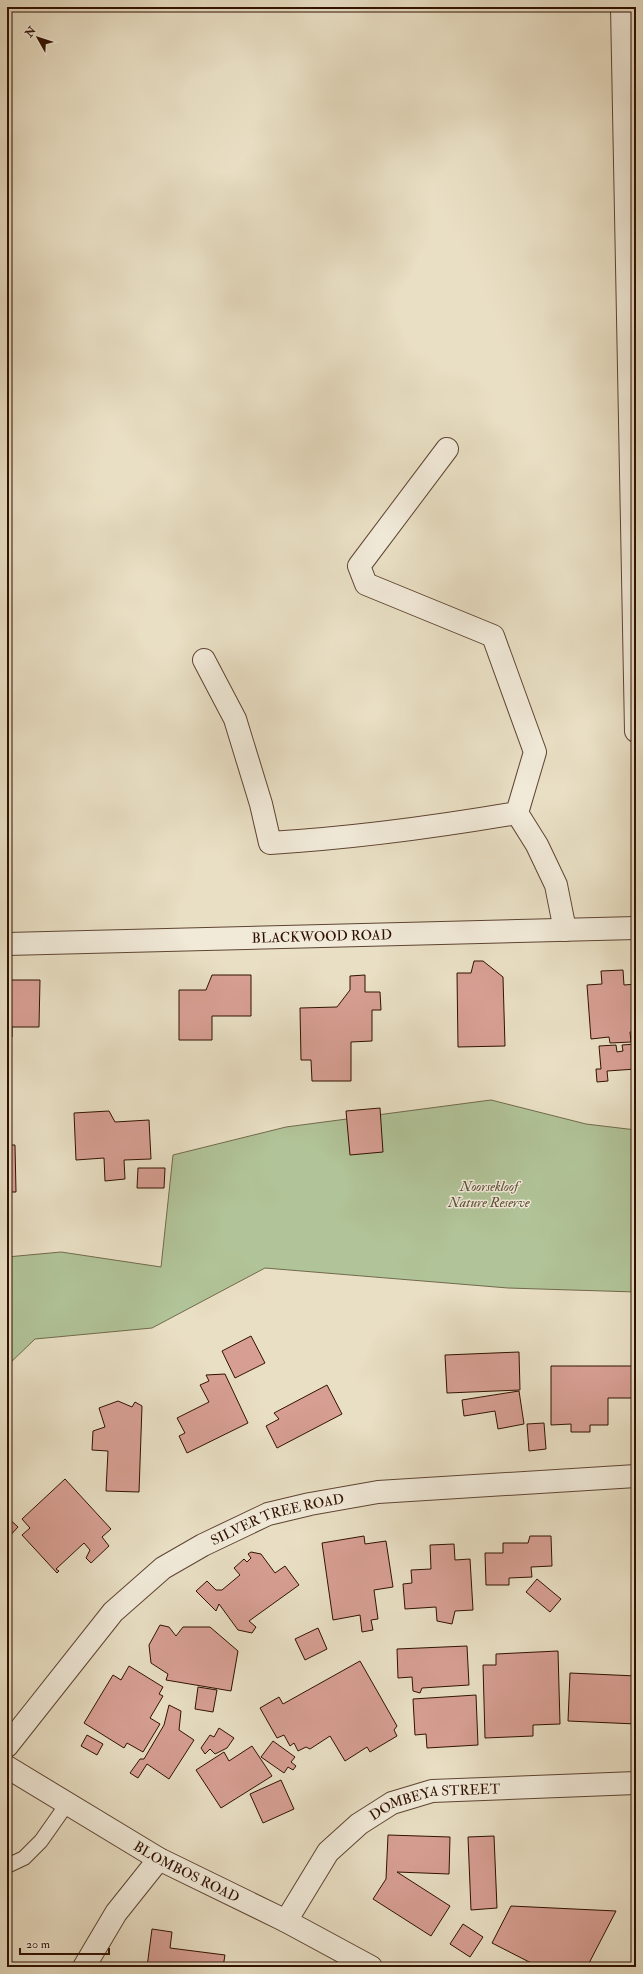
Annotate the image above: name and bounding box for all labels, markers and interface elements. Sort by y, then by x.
north arrow [18,18,58,58]
text: N [22,23,39,41]
street label: BLACKWOOD ROAD [252,926,392,946]
park label: Noorsekloof Nature Reserve [447,1178,530,1211]
street label: SILVER TREE ROAD [208,1490,345,1549]
street label: DOMBEYA STREET [366,1780,501,1824]
street label: BLOMBOS ROAD [131,1837,242,1906]
scale bar [20,1930,109,1956]
text: 20 m [26,1937,51,1952]

